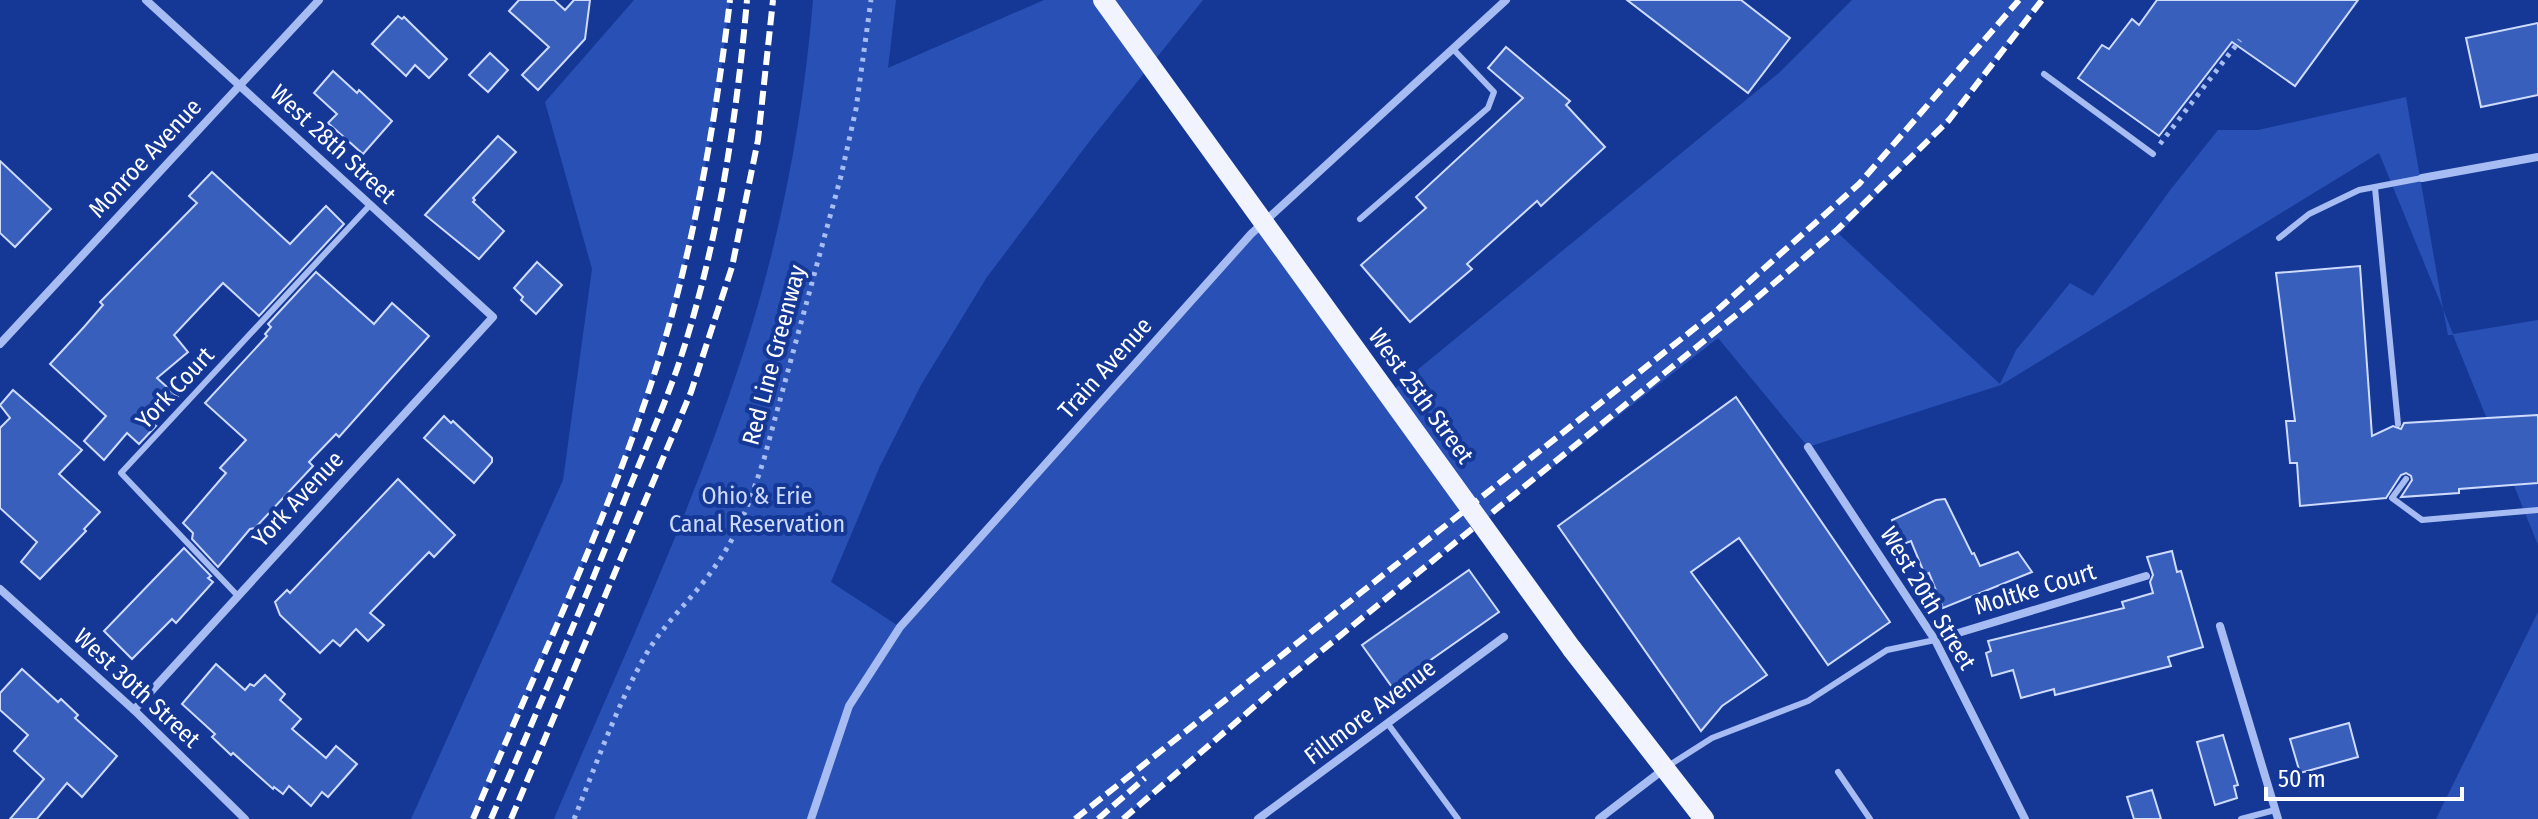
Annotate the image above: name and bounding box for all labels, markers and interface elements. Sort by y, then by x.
street label: West 28th Street [265,79,402,209]
street label: Monroe Avenue [83,93,207,223]
street label: Red Line Greenway [737,262,812,448]
street label: Train Avenue [1052,312,1158,424]
street label: West 25th Street [1363,323,1479,469]
street label: York Court [130,341,220,435]
street label: York Avenue [247,445,349,553]
park label: Ohio & Erie Canal Reservation [669,482,845,538]
street label: West 20th Street [1874,522,1982,675]
street label: Moltke Court [1971,557,2099,621]
street label: West 30th Street [68,623,206,754]
street label: Fillmore Avenue [1299,654,1441,770]
scale bar [2266,751,2462,801]
text: 50 m [2278,765,2326,793]

